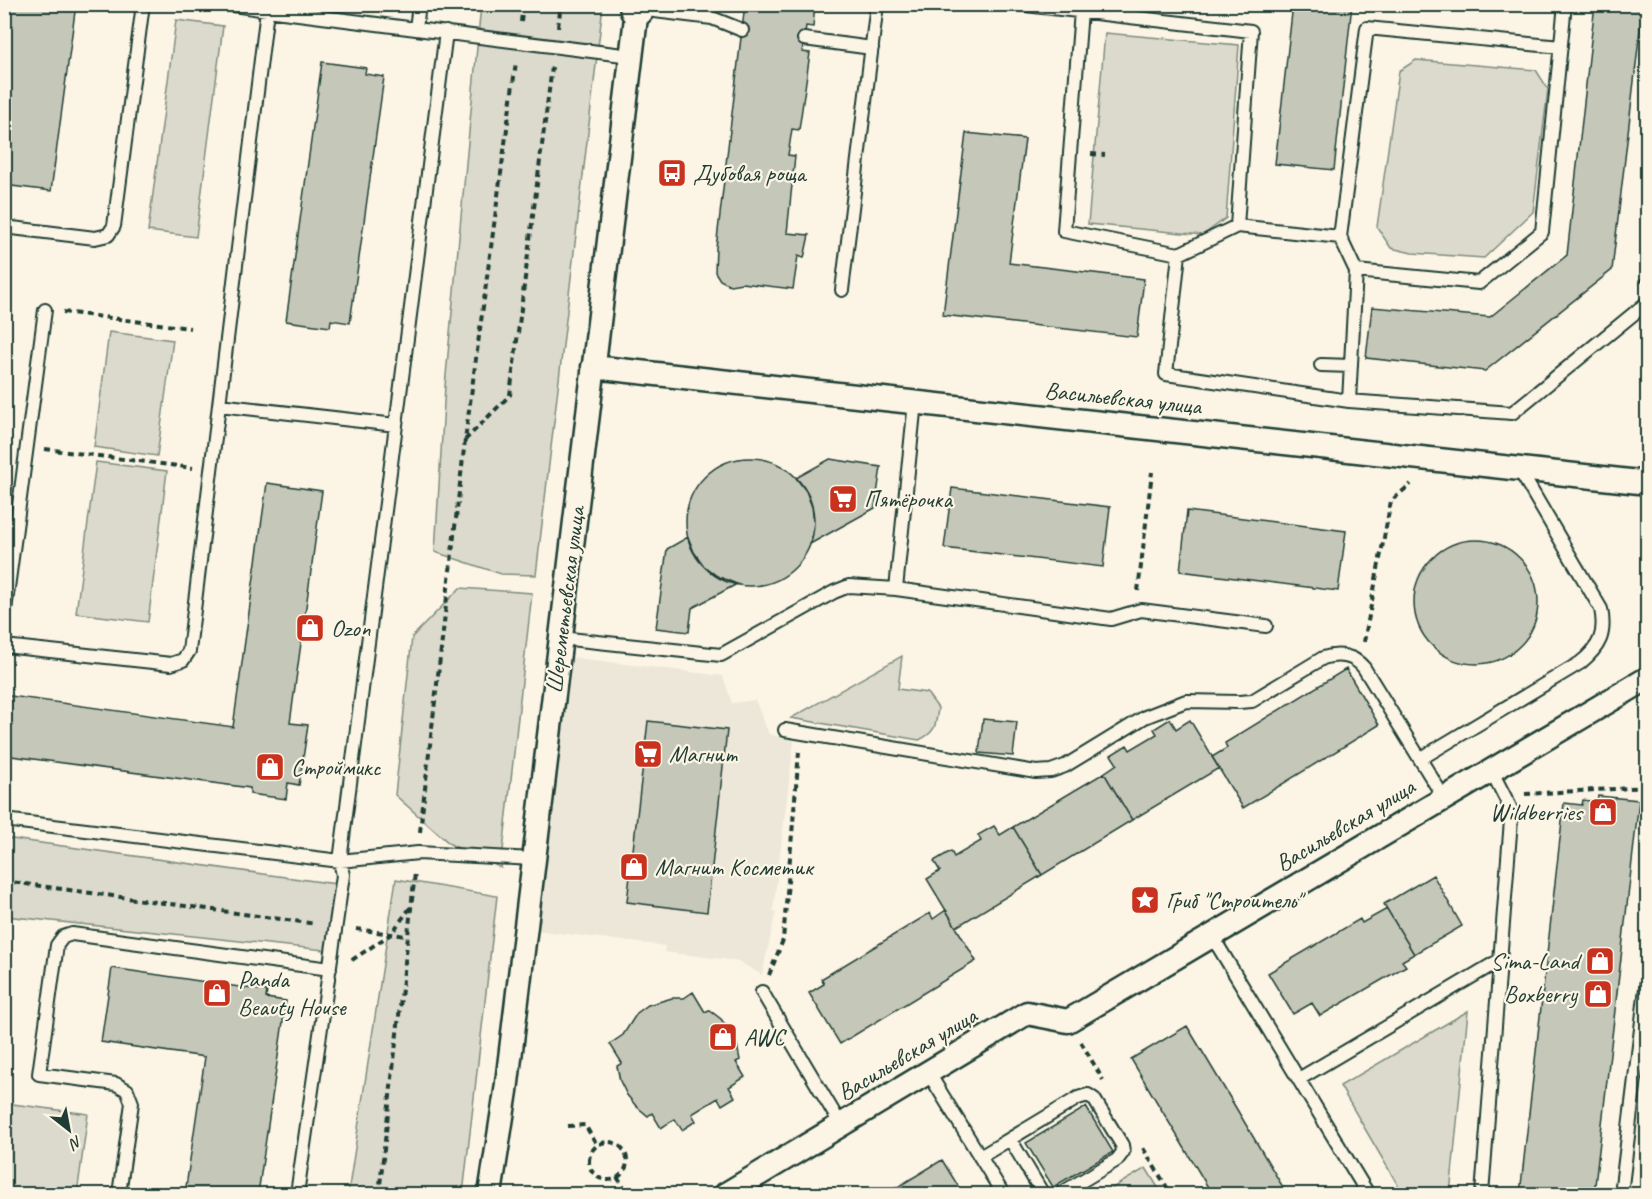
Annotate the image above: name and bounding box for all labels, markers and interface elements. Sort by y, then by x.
bus stop icon: Дубовая роща [656,157,688,189]
place label: Дубовая роща [693,158,807,188]
street label: Васильевская улица [1043,375,1204,421]
supermarket icon: Пятёрочка [827,483,859,515]
place label: Пятёрочка [864,484,953,514]
street label: Шереметьевская улица [539,503,592,695]
shop icon: Ozon [294,612,326,644]
place label: Ozon [331,613,371,643]
supermarket icon: Магнит [632,738,664,770]
place label: Магнит [669,739,738,769]
shop icon: Строймикс [254,751,286,783]
place label: Строймикс [291,752,382,782]
street label: Васильевская улица [1270,771,1421,878]
shop icon: Wildberries [1587,796,1619,828]
place label: Wildberries [1490,797,1584,827]
shop icon: Магнит Косметик [618,851,650,883]
place label: Магнит Косметик [655,852,815,882]
place icon: Гриб "Строитель" [1129,884,1161,916]
place label: Гриб "Строитель" [1166,885,1307,915]
shop icon: Sima-Land [1584,945,1616,977]
place label: Sima-Land [1491,946,1583,976]
place label: Panda Beauty House [238,964,348,1022]
shop icon: Panda Beauty House [201,977,233,1009]
shop icon: Boxberry [1582,978,1614,1010]
place label: Boxberry [1504,979,1579,1009]
street label: Васильевская улица [832,1000,983,1107]
shop icon: AWC [707,1021,739,1053]
place label: AWC [744,1022,788,1052]
north arrow [39,1100,99,1160]
text: N [64,1131,86,1155]

